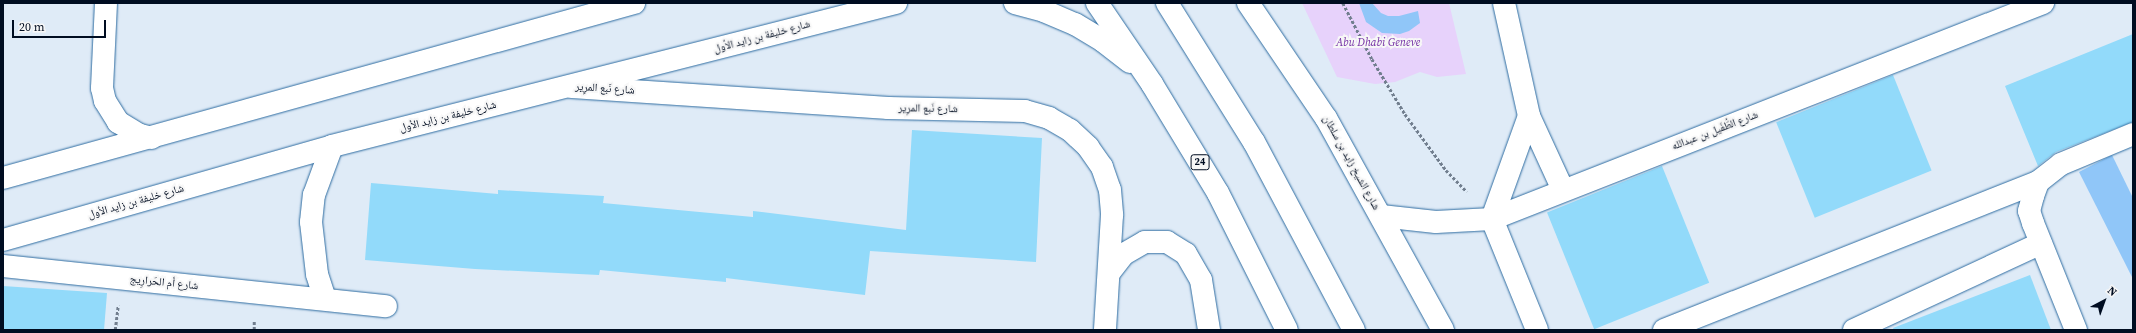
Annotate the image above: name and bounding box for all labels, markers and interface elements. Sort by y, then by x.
scale bar [14,12,108,38]
street label: شارع خليفة بن زايد الأول [712,18,812,56]
text: 20 m [19,19,45,35]
park label: Abu Dhabi Geneve [1336,36,1420,50]
street label: شارع نَبع المرِير [575,80,635,98]
street label: شارع خليفة بن زايد الأول [398,99,498,135]
street label: شارع نَبع المرِير [898,102,958,116]
street label: شارع الطُّفَيل بن عبدالله [1670,108,1760,154]
street label: شارع الشيخ زايد بن سلطان [1320,113,1382,213]
road number: 24 [1190,154,1210,170]
street label: شارع خليفة بن زايد الأول [86,182,186,222]
street label: شارع أم الحَرارِيج [129,273,199,293]
north arrow [2084,281,2124,321]
text: N [2104,283,2120,300]

